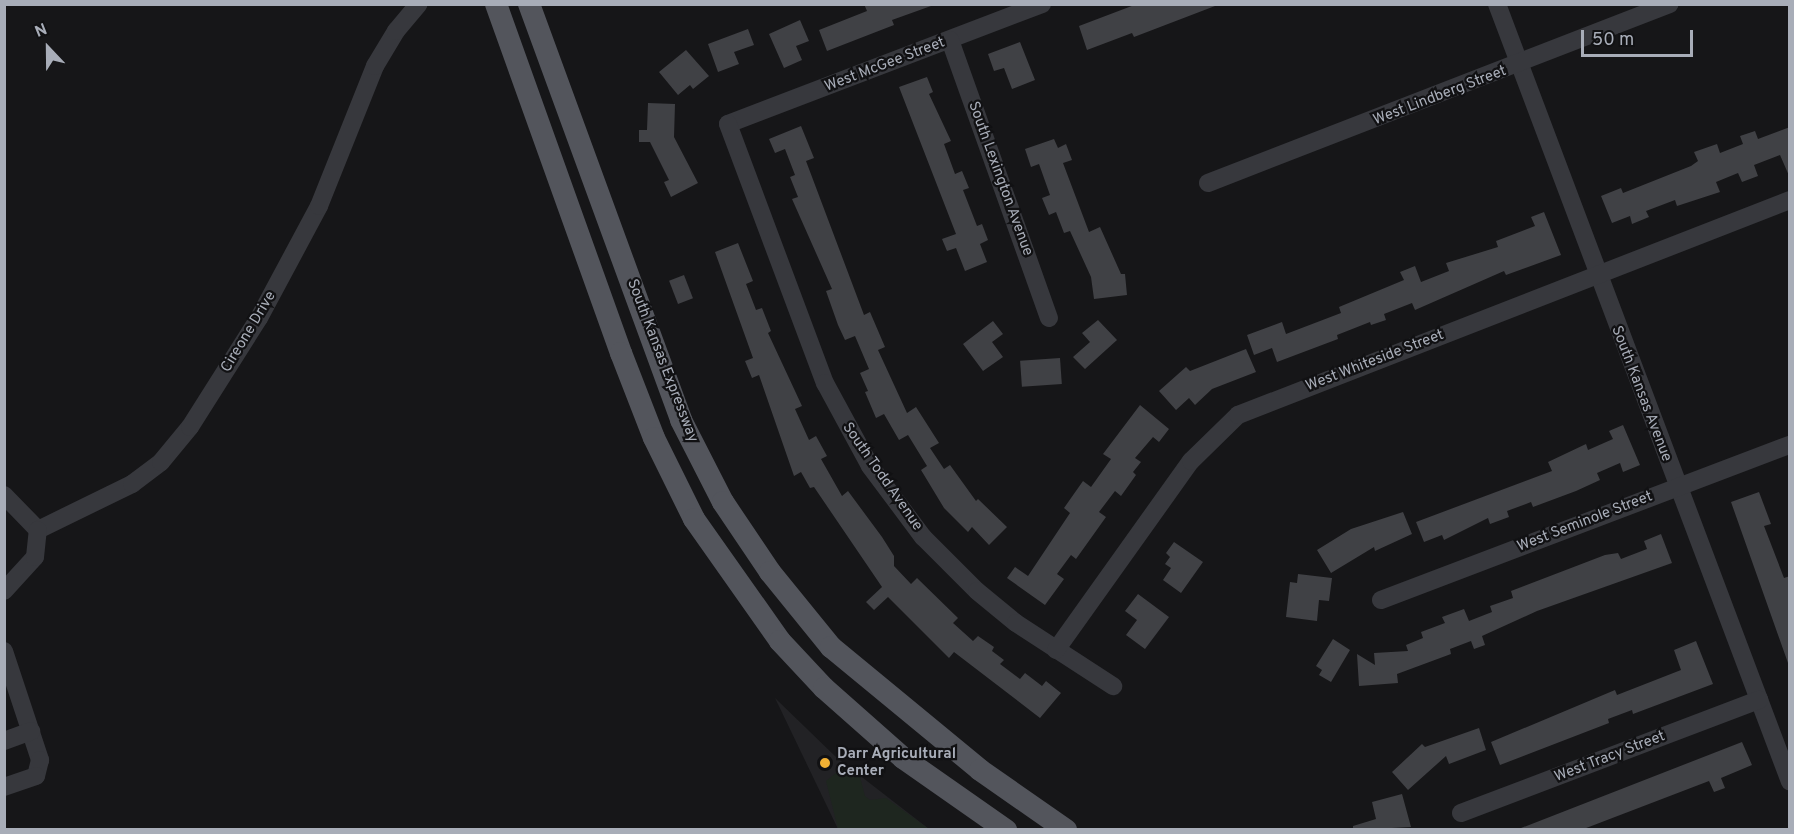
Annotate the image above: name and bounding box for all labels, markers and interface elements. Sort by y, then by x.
north arrow [18,18,78,78]
scale bar [1584,18,1696,56]
text: N [32,20,50,43]
text: 50 m [1592,29,1634,52]
street label: West McGee Street [822,34,948,96]
street label: West Lindberg Street [1371,62,1509,130]
street label: South Lexington Avenue [964,99,1036,259]
street label: South Kansas Expressway [623,277,701,445]
street label: Cireone Drive [218,288,280,376]
street label: South Kansas Avenue [1607,323,1675,465]
street label: West Whiteside Street [1303,326,1447,396]
street label: South Todd Avenue [838,419,926,535]
street label: West Seminole Street [1515,488,1655,556]
street label: West Tracy Street [1552,727,1668,787]
place label: Darr Agricultural Center [837,745,957,780]
marker: Darr Agricultural Center [818,756,832,770]

